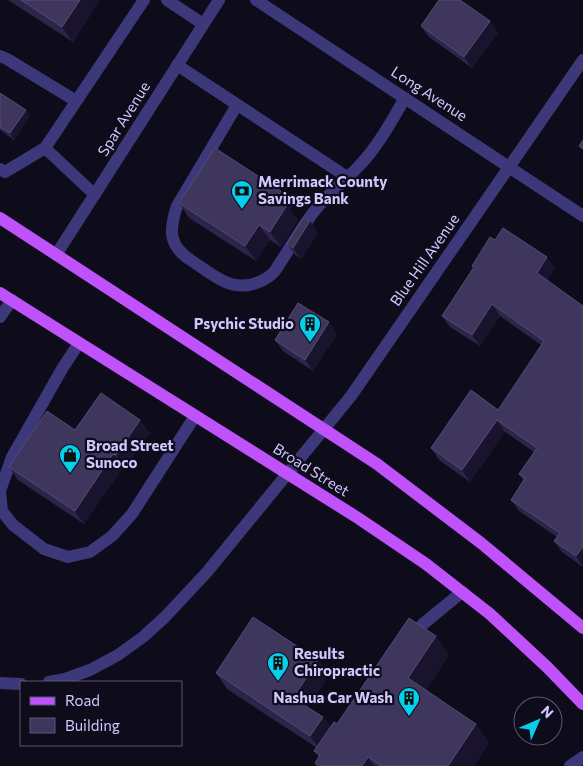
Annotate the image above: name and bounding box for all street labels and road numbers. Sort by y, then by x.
street label: Long Avenue [388,62,471,124]
street label: Spar Avenue [93,78,153,159]
street label: Blue Hill Avenue [386,210,463,309]
street label: Broad Street [270,439,353,500]

